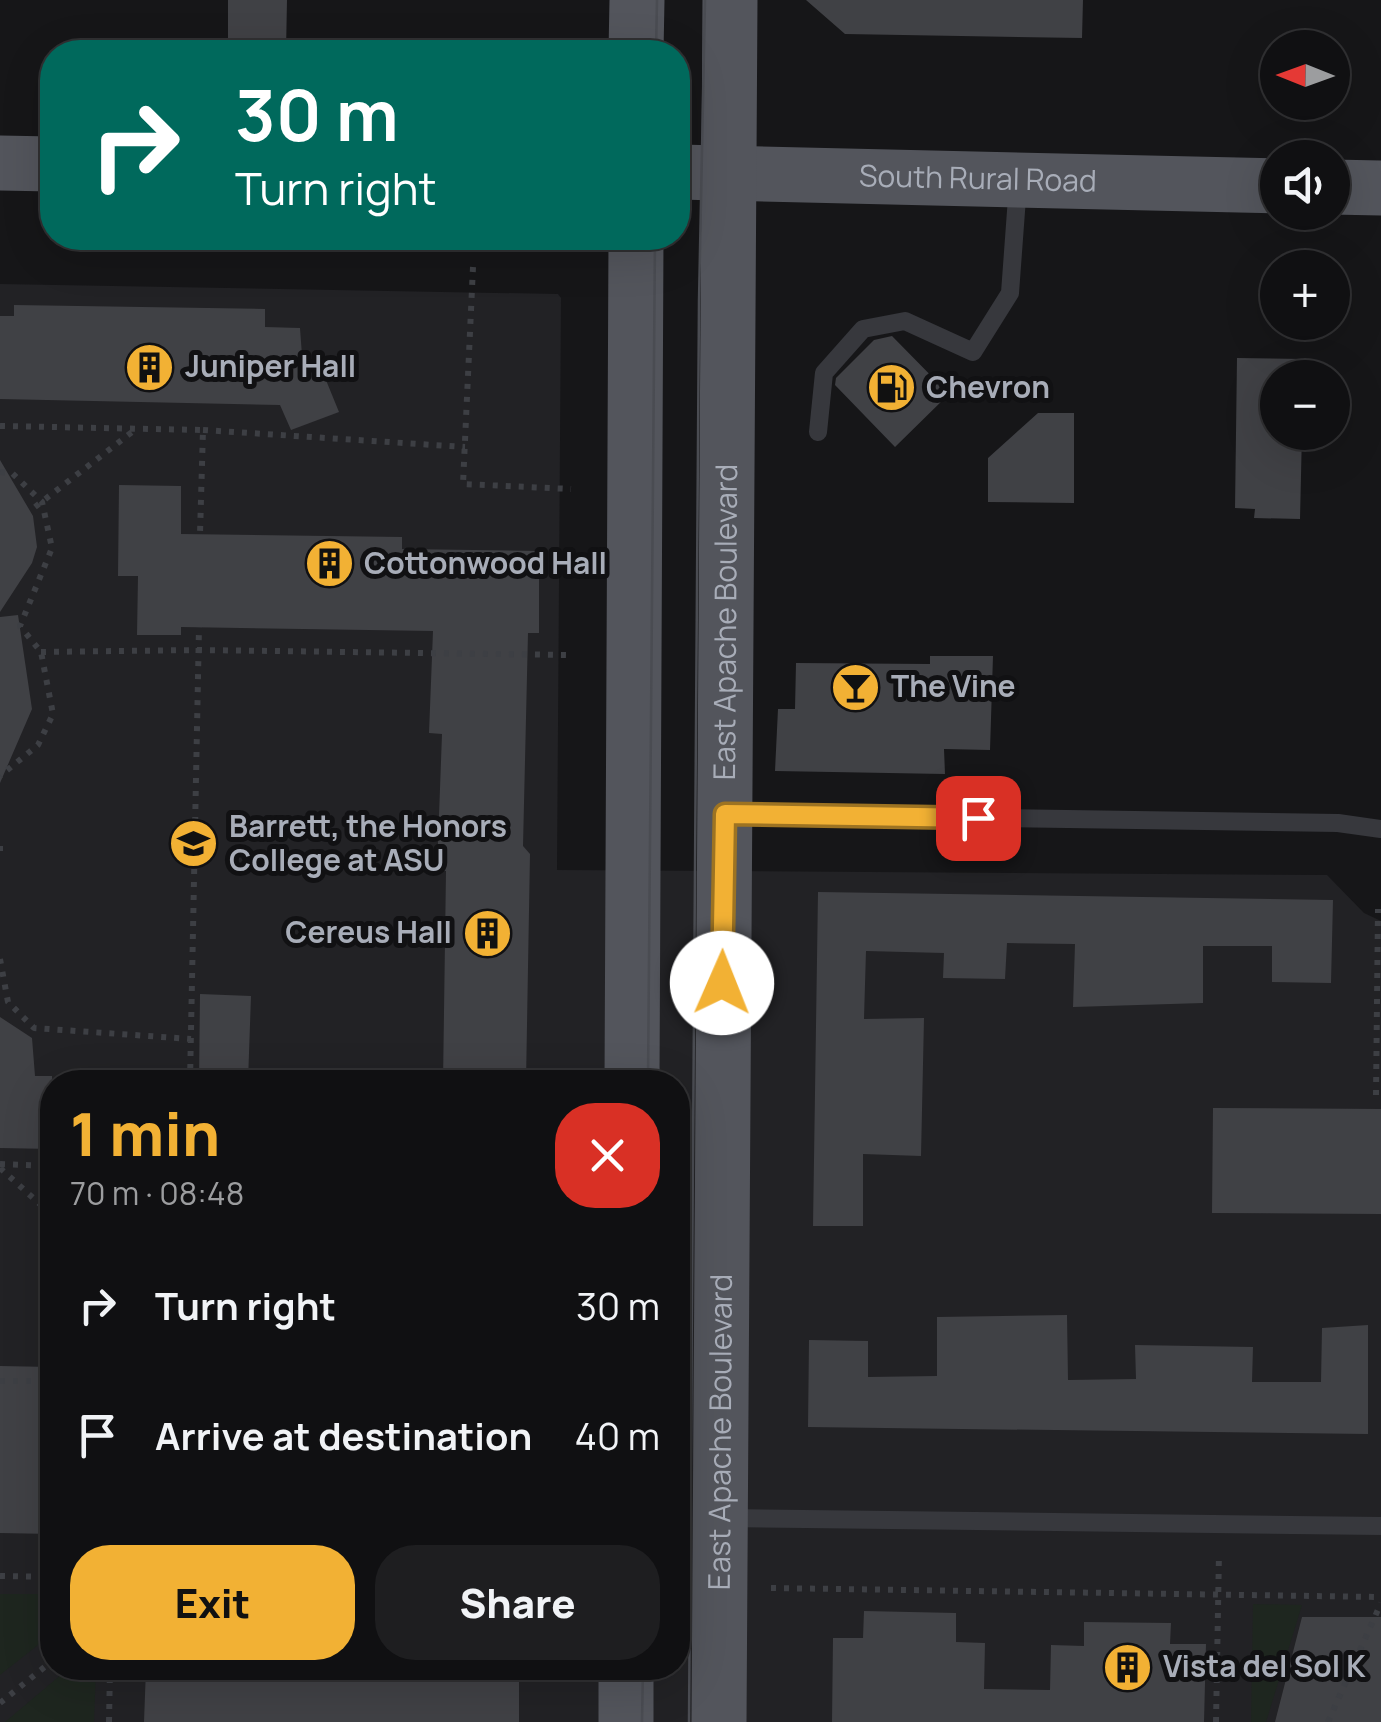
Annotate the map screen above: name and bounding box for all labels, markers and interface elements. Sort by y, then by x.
north arrow [1260,30,1350,120]
map controls [1260,30,1350,450]
text: 30 m [235,66,399,162]
icon: right [70,80,200,210]
button: sound [1260,140,1350,230]
street label: South Rural Road [859,154,1097,201]
text: Turn right [235,157,436,219]
button: + [1260,250,1350,340]
building icon: Juniper Hall [124,341,176,393]
place label: Juniper Hall [185,345,356,386]
button: − [1260,360,1350,450]
fuel station icon: Chevron [865,362,917,414]
place label: Chevron [926,366,1050,407]
street label: East Apache Boulevard [703,464,746,780]
building icon: Cottonwood Hall [303,538,355,590]
place label: Cottonwood Hall [364,542,607,583]
bar icon: The Vine [830,661,882,713]
place label: The Vine [891,665,1016,706]
pin [936,776,1021,861]
icon: arrive [951,791,1006,846]
place label: Barrett, the Honors College at ASU [229,805,507,880]
school or university icon: Barrett, the Honors College at ASU [168,818,220,870]
building icon: Cereus Hall [461,907,513,959]
place label: Cereus Hall [285,911,452,952]
position arrow [670,931,774,1035]
text: 1 min [70,1092,220,1174]
button: close [555,1103,660,1208]
text: 70 m · 08:48 [70,1171,244,1215]
street label: East Apache Boulevard [698,1274,741,1590]
icon: right [70,1278,125,1333]
text: Turn right [155,1279,336,1331]
text: 30 m [576,1279,660,1331]
icon: arrive [70,1408,125,1463]
text: Arrive at destination [155,1409,532,1461]
text: 40 m [575,1409,660,1461]
button: Exit [70,1545,355,1660]
button: Share [375,1545,660,1660]
building icon: Vista del Sol K [1102,1641,1154,1693]
place label: Vista del Sol K [1163,1645,1366,1686]

